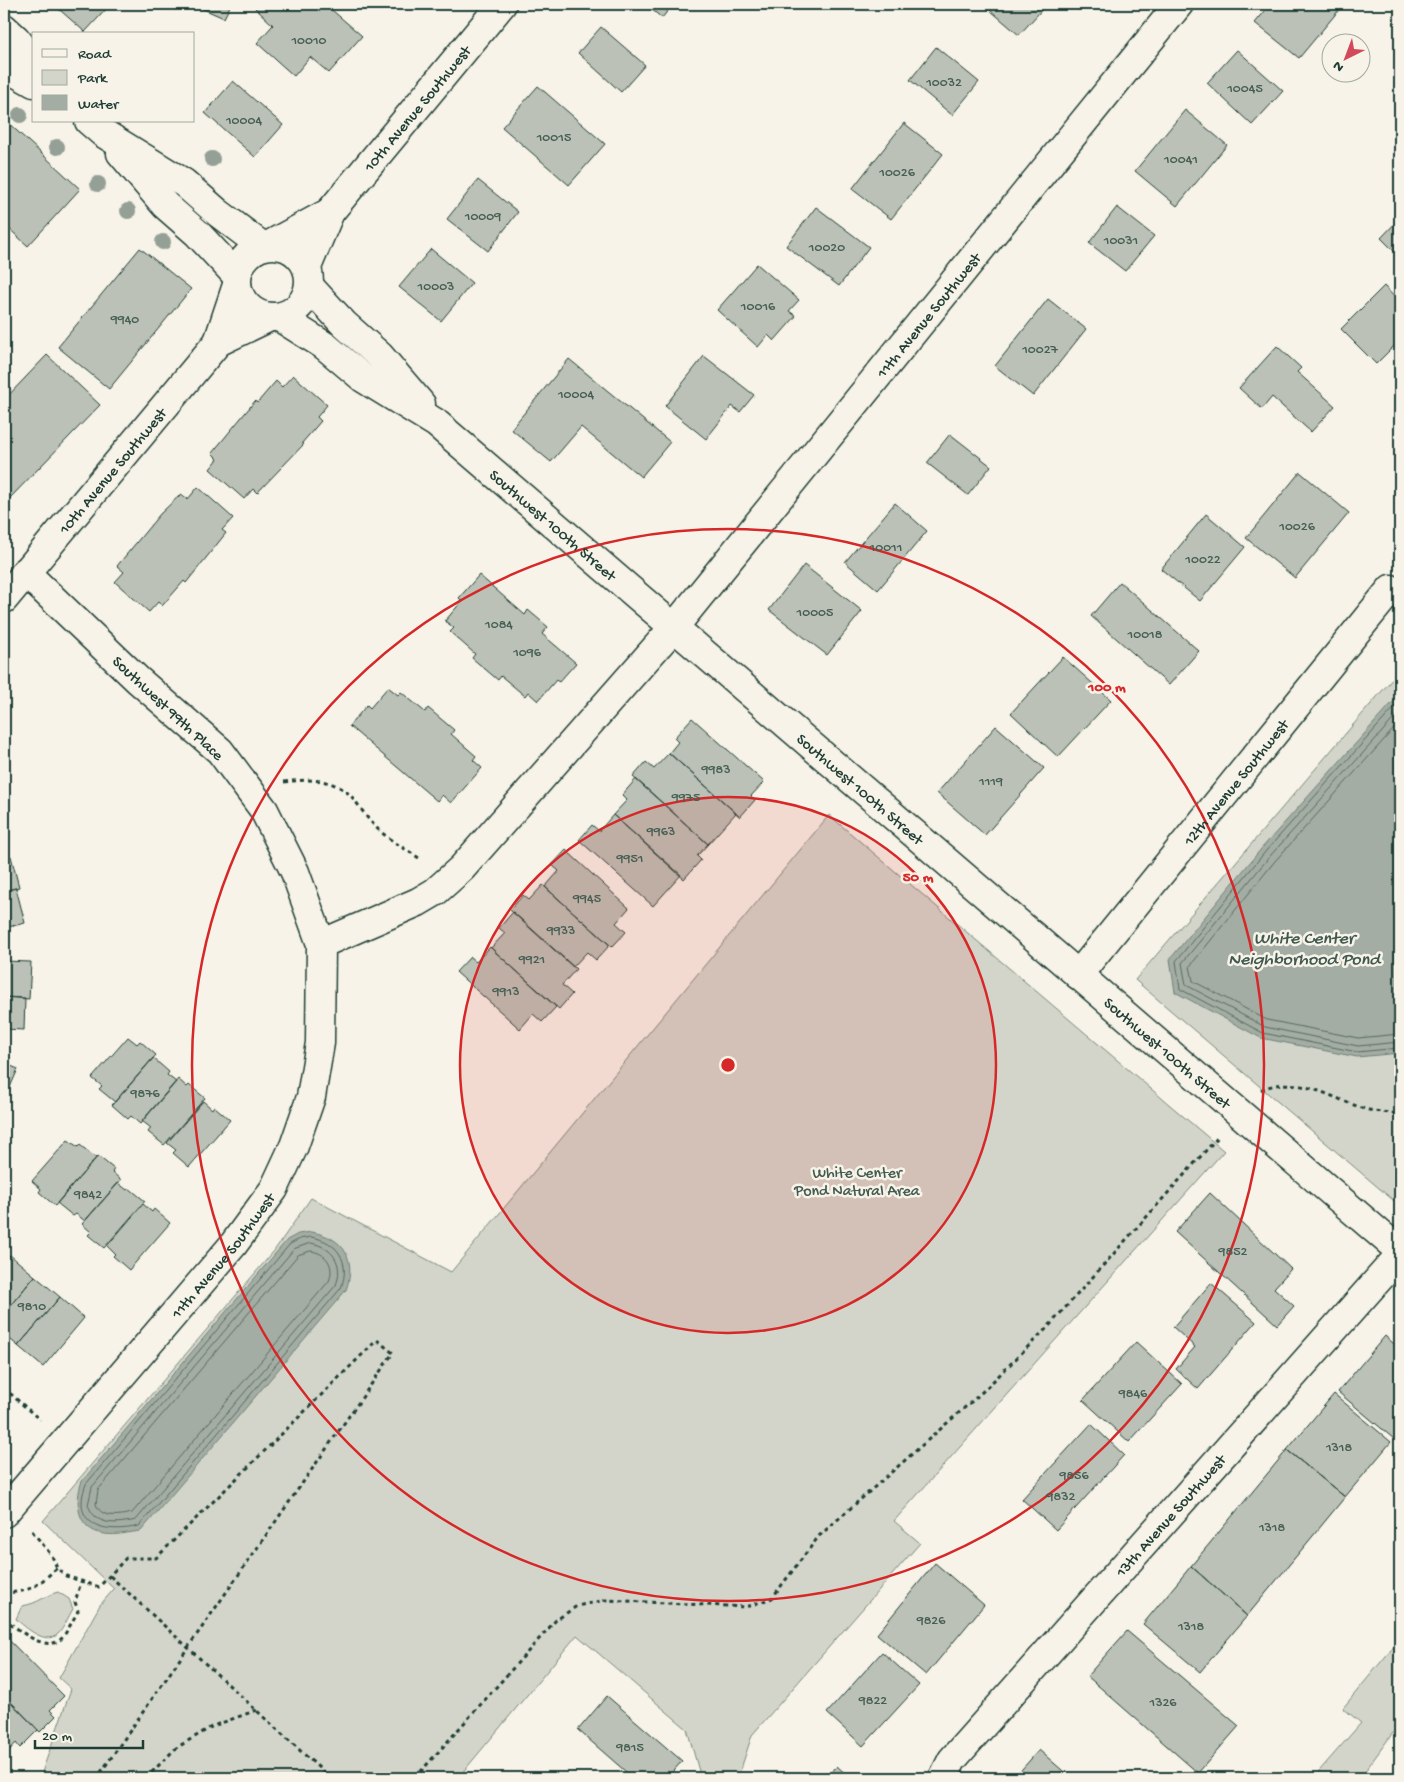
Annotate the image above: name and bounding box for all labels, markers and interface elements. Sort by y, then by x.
legend [32,32,195,122]
north arrow [1322,32,1372,82]
house number: 10010 [290,33,327,50]
street label: 10th Avenue Southwest [361,42,478,178]
text: Road [78,46,112,64]
text: N [1330,56,1348,75]
text: Park [77,70,108,88]
house number: 10032 [925,75,962,92]
house number: 10045 [1226,81,1263,98]
text: Water [78,96,120,114]
house number: 10004 [225,113,262,130]
house number: 10015 [536,130,571,147]
house number: 10041 [1163,152,1198,169]
house number: 10026 [878,165,916,182]
house number: 10009 [464,209,501,226]
house number: 10031 [1103,233,1138,250]
house number: 10020 [808,240,845,257]
street label: 11th Avenue Southwest [873,249,987,384]
house number: 10003 [417,279,454,296]
house number: 10016 [740,299,776,316]
house number: 9940 [110,312,139,329]
house number: 10027 [1021,342,1059,359]
house number: 10004 [557,387,594,404]
street label: 10th Avenue Southwest [56,404,173,540]
street label: Southwest 100th Street [484,467,620,588]
house number: 10026 [1278,519,1316,536]
house number: 10011 [869,540,902,557]
house number: 10022 [1184,552,1221,569]
house number: 10005 [796,605,833,622]
house number: 1084 [484,617,513,634]
house number: 10018 [1127,627,1163,644]
house number: 1096 [512,645,542,662]
street label: Southwest 99th Place [107,653,227,766]
text: 100 m [1087,679,1126,697]
street label: 12th Avenue Southwest [1180,716,1295,851]
street label: Southwest 100th Street [791,731,927,851]
house number: 9983 [701,762,730,779]
house number: 1119 [978,774,1003,791]
house number: 9975 [671,790,700,807]
house number: 9963 [646,824,675,841]
house number: 9951 [615,851,644,868]
text: 50 m [903,869,934,887]
house number: 9945 [572,891,601,908]
house number: 9933 [546,923,575,940]
water label: White Center Neighborhood Pond [1228,929,1382,971]
house number: 9921 [518,952,545,969]
house number: 9913 [492,984,519,1001]
street label: Southwest 100th Street [1098,995,1234,1115]
centre of rings [719,1056,737,1074]
house number: 9876 [129,1086,160,1103]
park label: White Center Pond Natural Area [793,1165,921,1202]
house number: 9842 [73,1187,102,1204]
street label: 11th Avenue Southwest [168,1189,282,1324]
house number: 9852 [1218,1244,1248,1261]
house number: 9810 [17,1299,46,1316]
house number: 9846 [1118,1386,1148,1403]
house number: 1318 [1325,1440,1352,1457]
street label: 13th Avenue Southwest [1112,1451,1232,1583]
house number: 9856 [1058,1468,1089,1485]
house number: 9832 [1046,1489,1076,1506]
house number: 1318 [1258,1520,1285,1537]
house number: 9826 [916,1613,946,1630]
house number: 1318 [1177,1619,1204,1636]
house number: 9822 [858,1693,887,1710]
house number: 1326 [1149,1695,1177,1712]
scale bar [35,1717,142,1749]
text: 20 m [42,1728,72,1746]
house number: 9815 [615,1740,644,1757]

